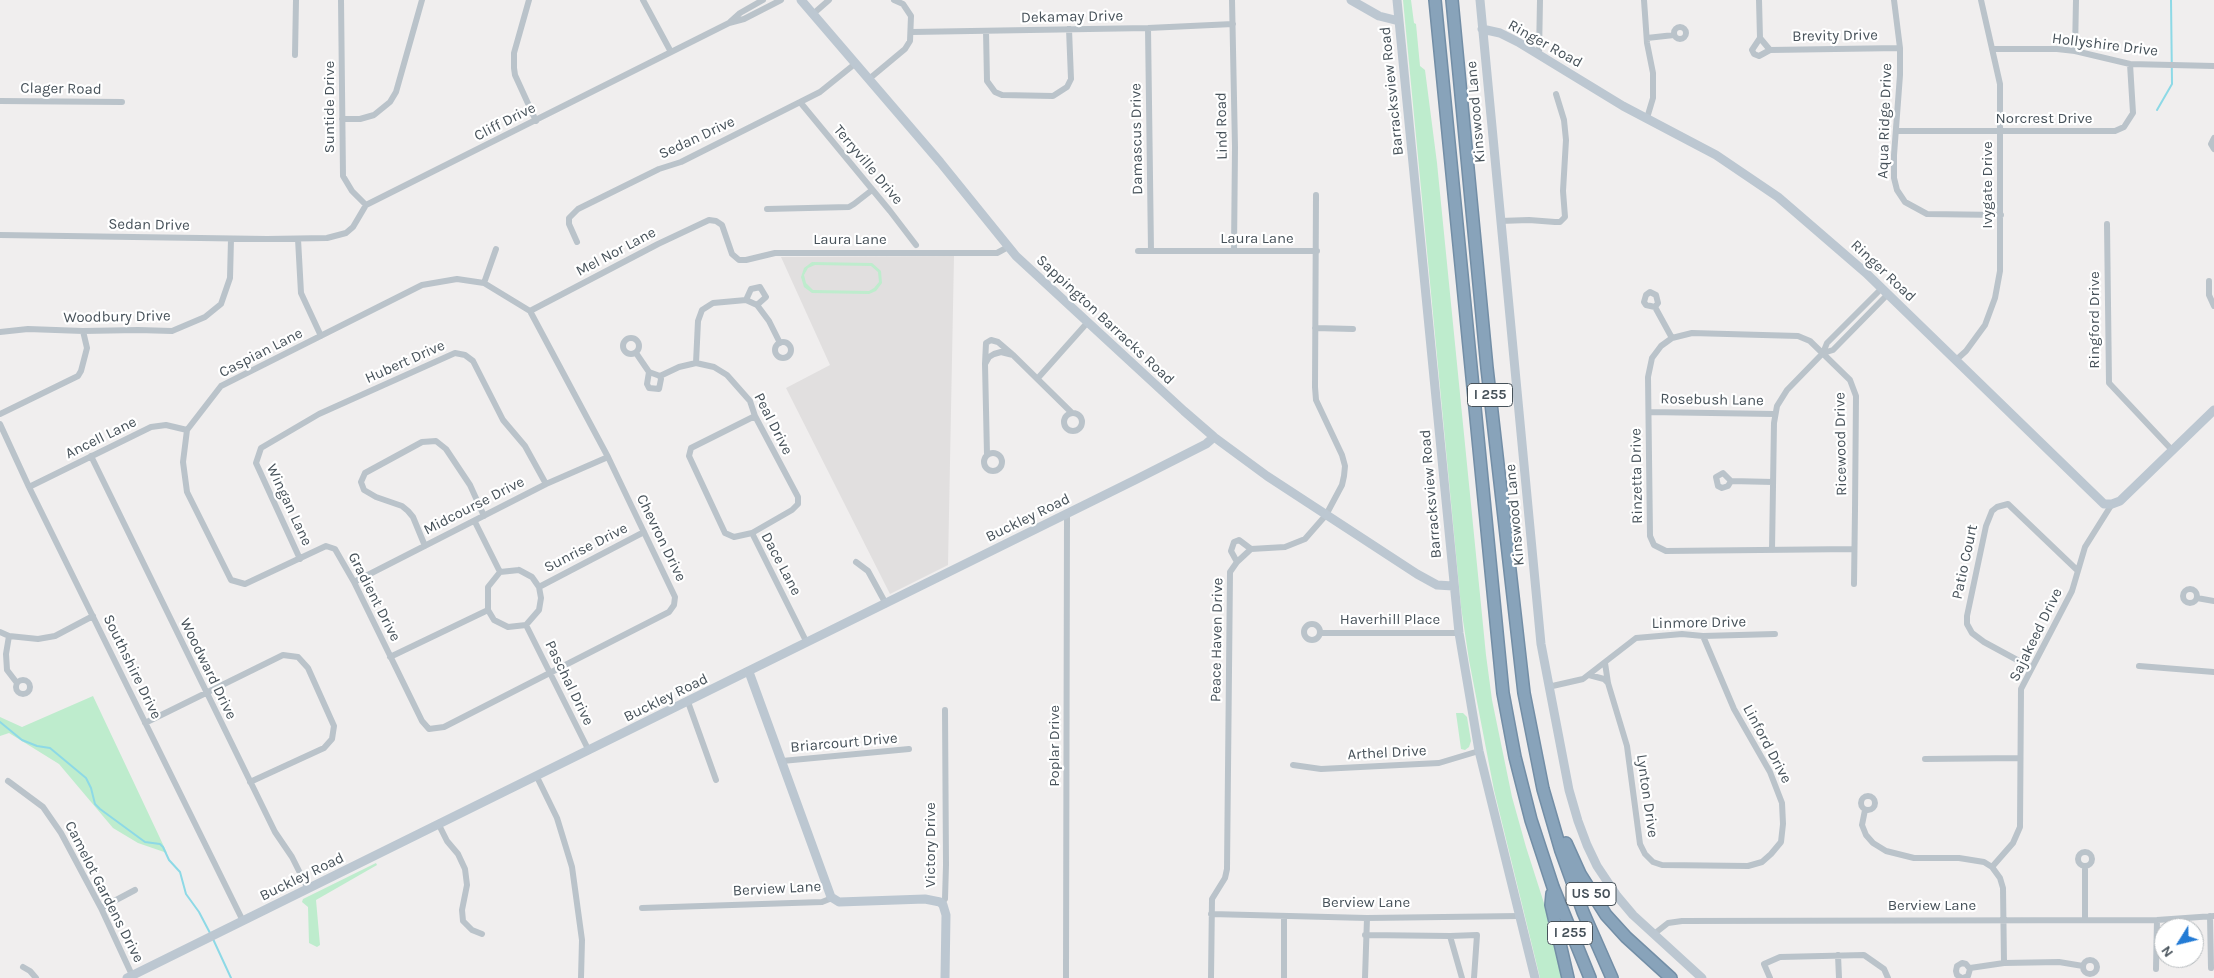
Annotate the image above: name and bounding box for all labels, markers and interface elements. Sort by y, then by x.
street label: Dekamay Drive [1021,7,1123,27]
street label: Ringer Road [1505,16,1585,72]
street label: Barracksview Road [1376,26,1408,156]
street label: Brevity Drive [1792,26,1878,46]
street label: Hollyshire Drive [2051,30,2159,60]
street label: Kinswood Lane [1463,60,1489,164]
street label: Suntide Drive [321,61,339,153]
street label: Aqua Ridge Drive [1874,63,1896,179]
street label: Clager Road [20,79,102,99]
street label: Damascus Drive [1127,83,1147,195]
street label: Lind Road [1212,92,1232,160]
street label: Cliff Drive [471,99,539,145]
street label: Norcrest Drive [1996,110,2092,128]
street label: Sedan Drive [656,113,738,163]
street label: Terryville Drive [829,121,907,209]
street label: Ivygate Drive [1979,141,1997,229]
street label: Sedan Drive [108,215,190,235]
street label: Mel Nor Lane [573,223,659,281]
street label: Laura Lane [1220,230,1294,248]
street label: Laura Lane [813,231,887,249]
street label: Ringer Road [1847,236,1919,306]
street label: Sappington Barracks Road [1032,251,1178,389]
street label: Ringford Drive [2086,271,2104,369]
street label: Woodbury Drive [63,307,171,327]
street label: Caspian Lane [216,324,306,382]
street label: Hubert Drive [362,336,448,388]
road number: I 255 [1468,384,1512,406]
street label: Peal Drive [750,390,796,458]
street label: Rosebush Lane [1660,390,1764,410]
street label: Ricewood Drive [1831,392,1851,496]
street label: Ancell Lane [62,413,140,463]
street label: Rinzetta Drive [1627,428,1647,524]
street label: Barracksview Road [1416,429,1446,559]
street label: Wingan Lane [262,461,316,549]
street label: Kinswood Lane [1502,463,1528,567]
street label: Midcourse Drive [421,473,527,539]
street label: Buckley Road [983,490,1073,546]
street label: Chevron Drive [632,491,690,585]
street label: Sunrise Drive [541,519,631,577]
street label: Patio Court [1948,523,1982,601]
street label: Dace Lane [757,529,805,599]
street label: Gradient Drive [344,549,404,645]
street label: Peace Haven Drive [1207,578,1227,702]
street label: Sajakeed Drive [2006,585,2066,685]
street label: Haverhill Place [1340,611,1440,629]
street label: Southshire Drive [99,612,165,722]
street label: Linmore Drive [1652,613,1746,633]
street label: Woodward Drive [176,616,240,722]
street label: Paschal Drive [541,638,597,728]
street label: Buckley Road [621,670,711,726]
street label: Linford Drive [1739,701,1795,787]
street label: Poplar Drive [1046,705,1064,787]
street label: Briarcourt Drive [790,729,898,757]
street label: Arthel Drive [1347,742,1427,764]
street label: Lynton Drive [1632,753,1662,839]
street label: Victory Drive [922,802,940,888]
street label: Camelot Gardens Drive [61,818,147,966]
street label: Buckley Road [257,849,347,905]
street label: Berview Lane [732,878,822,900]
road number: US 50 [1566,882,1616,906]
street label: Berview Lane [1322,894,1410,912]
street label: Berview Lane [1888,897,1976,915]
north arrow [2154,918,2204,968]
road number: I 255 [1548,921,1592,944]
text: N [2157,942,2177,961]

